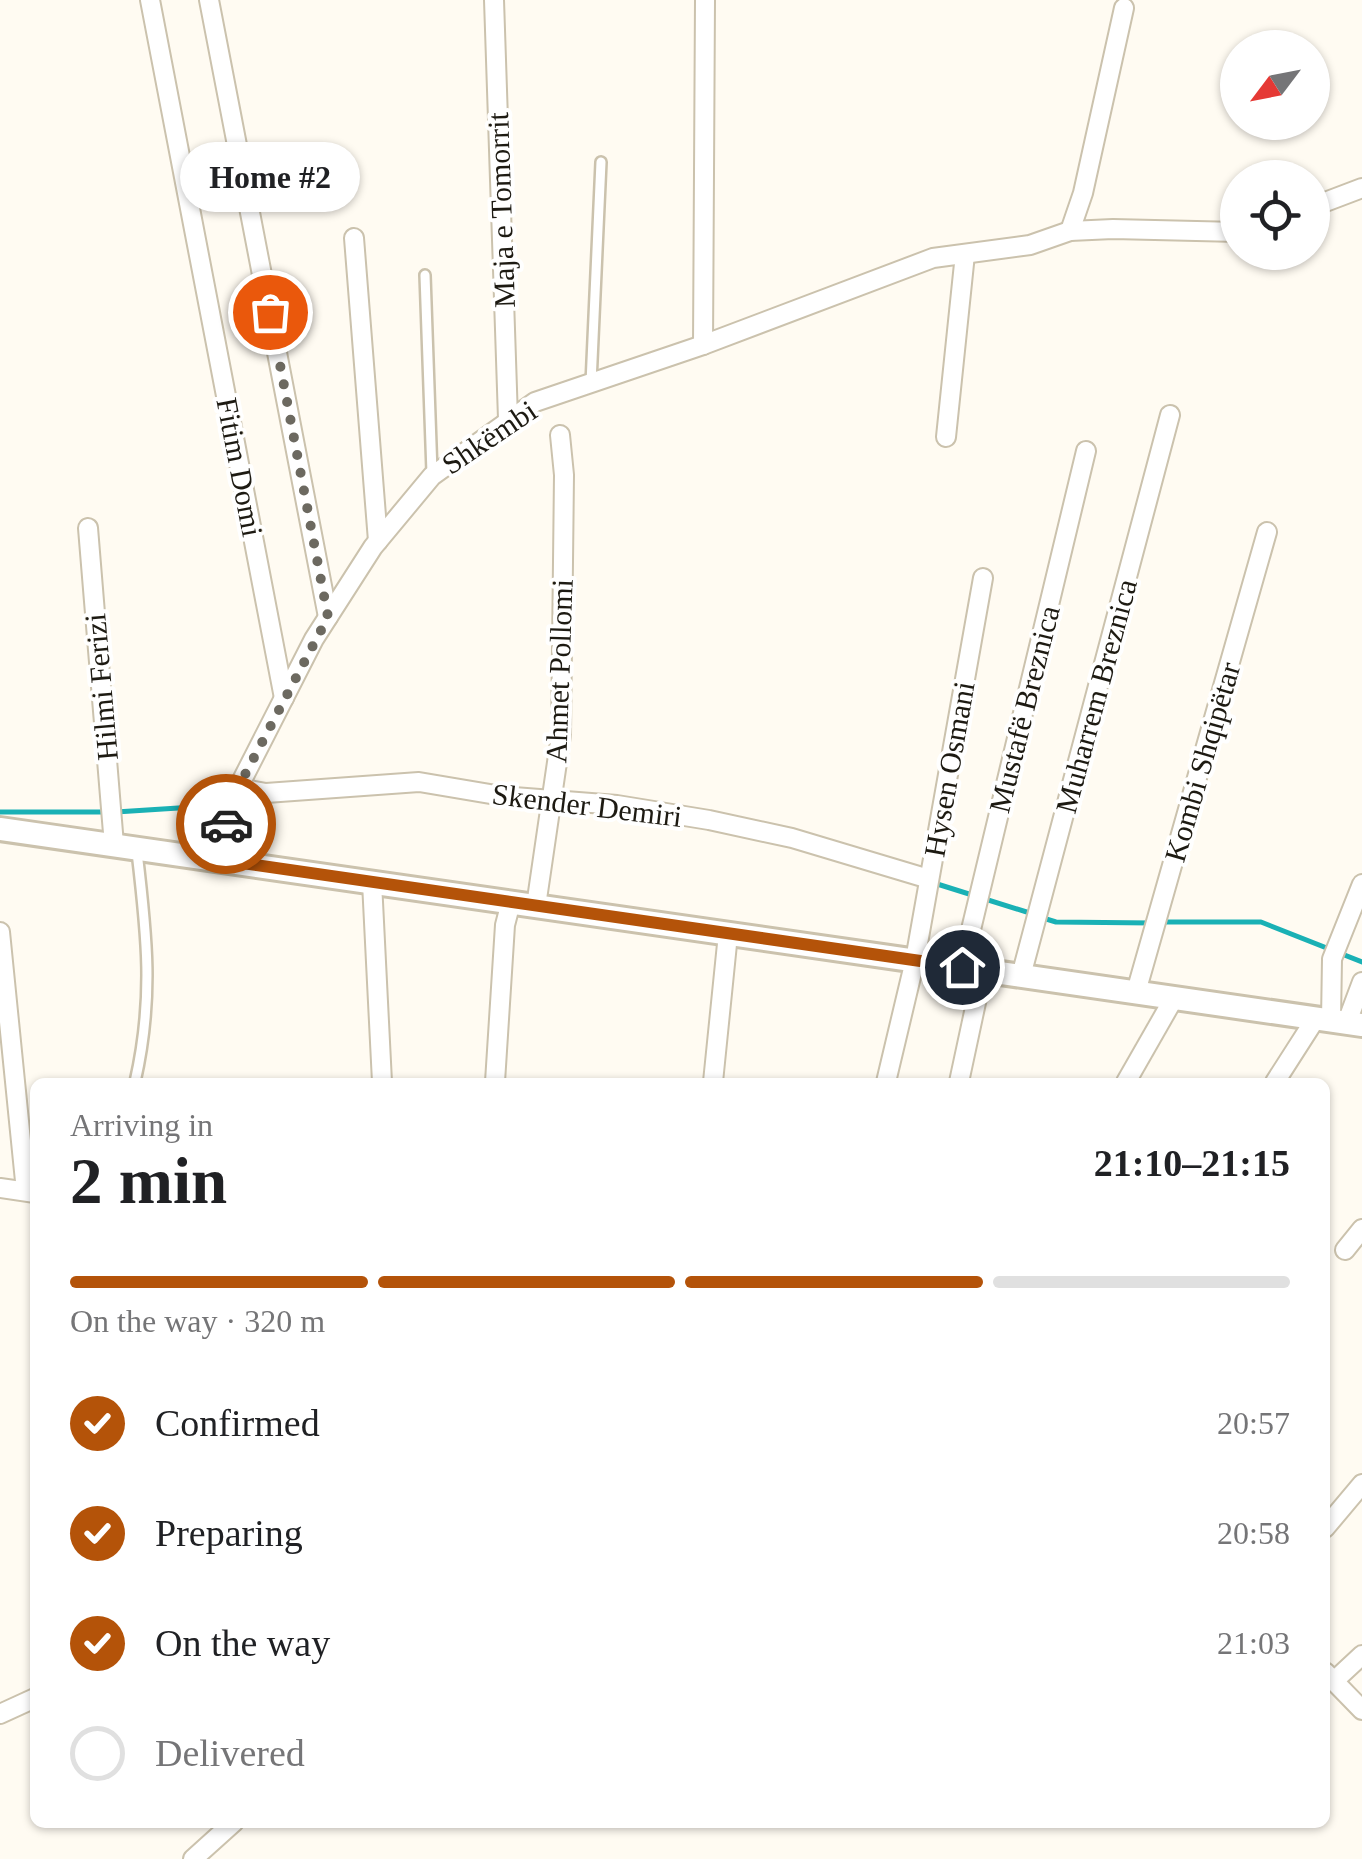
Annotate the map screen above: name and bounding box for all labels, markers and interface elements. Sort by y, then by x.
north arrow [1220,30,1330,140]
map controls [1220,30,1330,270]
street label: Maja e Tomorrit [481,111,521,308]
callout: Home #2 [180,142,360,212]
text: Home #2 [209,159,331,195]
button: locate [1220,160,1330,270]
pin [228,270,313,355]
icon: bag [243,285,298,340]
street label: Shkëmbi [436,393,542,481]
street label: Fitim Domi [210,395,270,539]
street label: Muharrem Breznica [1049,575,1143,817]
street label: Ahmet Pollomi [539,578,579,764]
street label: Mustafë Breznica [982,602,1066,816]
street label: Hilmi Ferizi [78,612,124,762]
street label: Kombi Shqipëtar [1158,659,1246,865]
street label: Hysen Osmani [917,679,981,859]
courier [176,774,276,874]
street label: Skender Demiri [490,777,684,833]
icon: car [199,797,254,852]
pin [920,925,1005,1010]
icon: home [935,940,990,995]
text: Arriving in [70,1107,213,1143]
text: 21:10–21:15 [1094,1142,1290,1184]
text: 2 min [70,1145,227,1217]
text: On the way · 320 m [70,1303,325,1339]
icon: check [70,1396,125,1451]
text: Confirmed [155,1402,320,1444]
text: 20:57 [1217,1405,1290,1441]
icon: check [70,1506,125,1561]
text: Preparing [155,1512,303,1554]
text: 20:58 [1217,1515,1290,1551]
icon: check [70,1616,125,1671]
text: On the way [155,1622,330,1664]
text: 21:03 [1217,1625,1290,1661]
text: Delivered [155,1732,305,1774]

